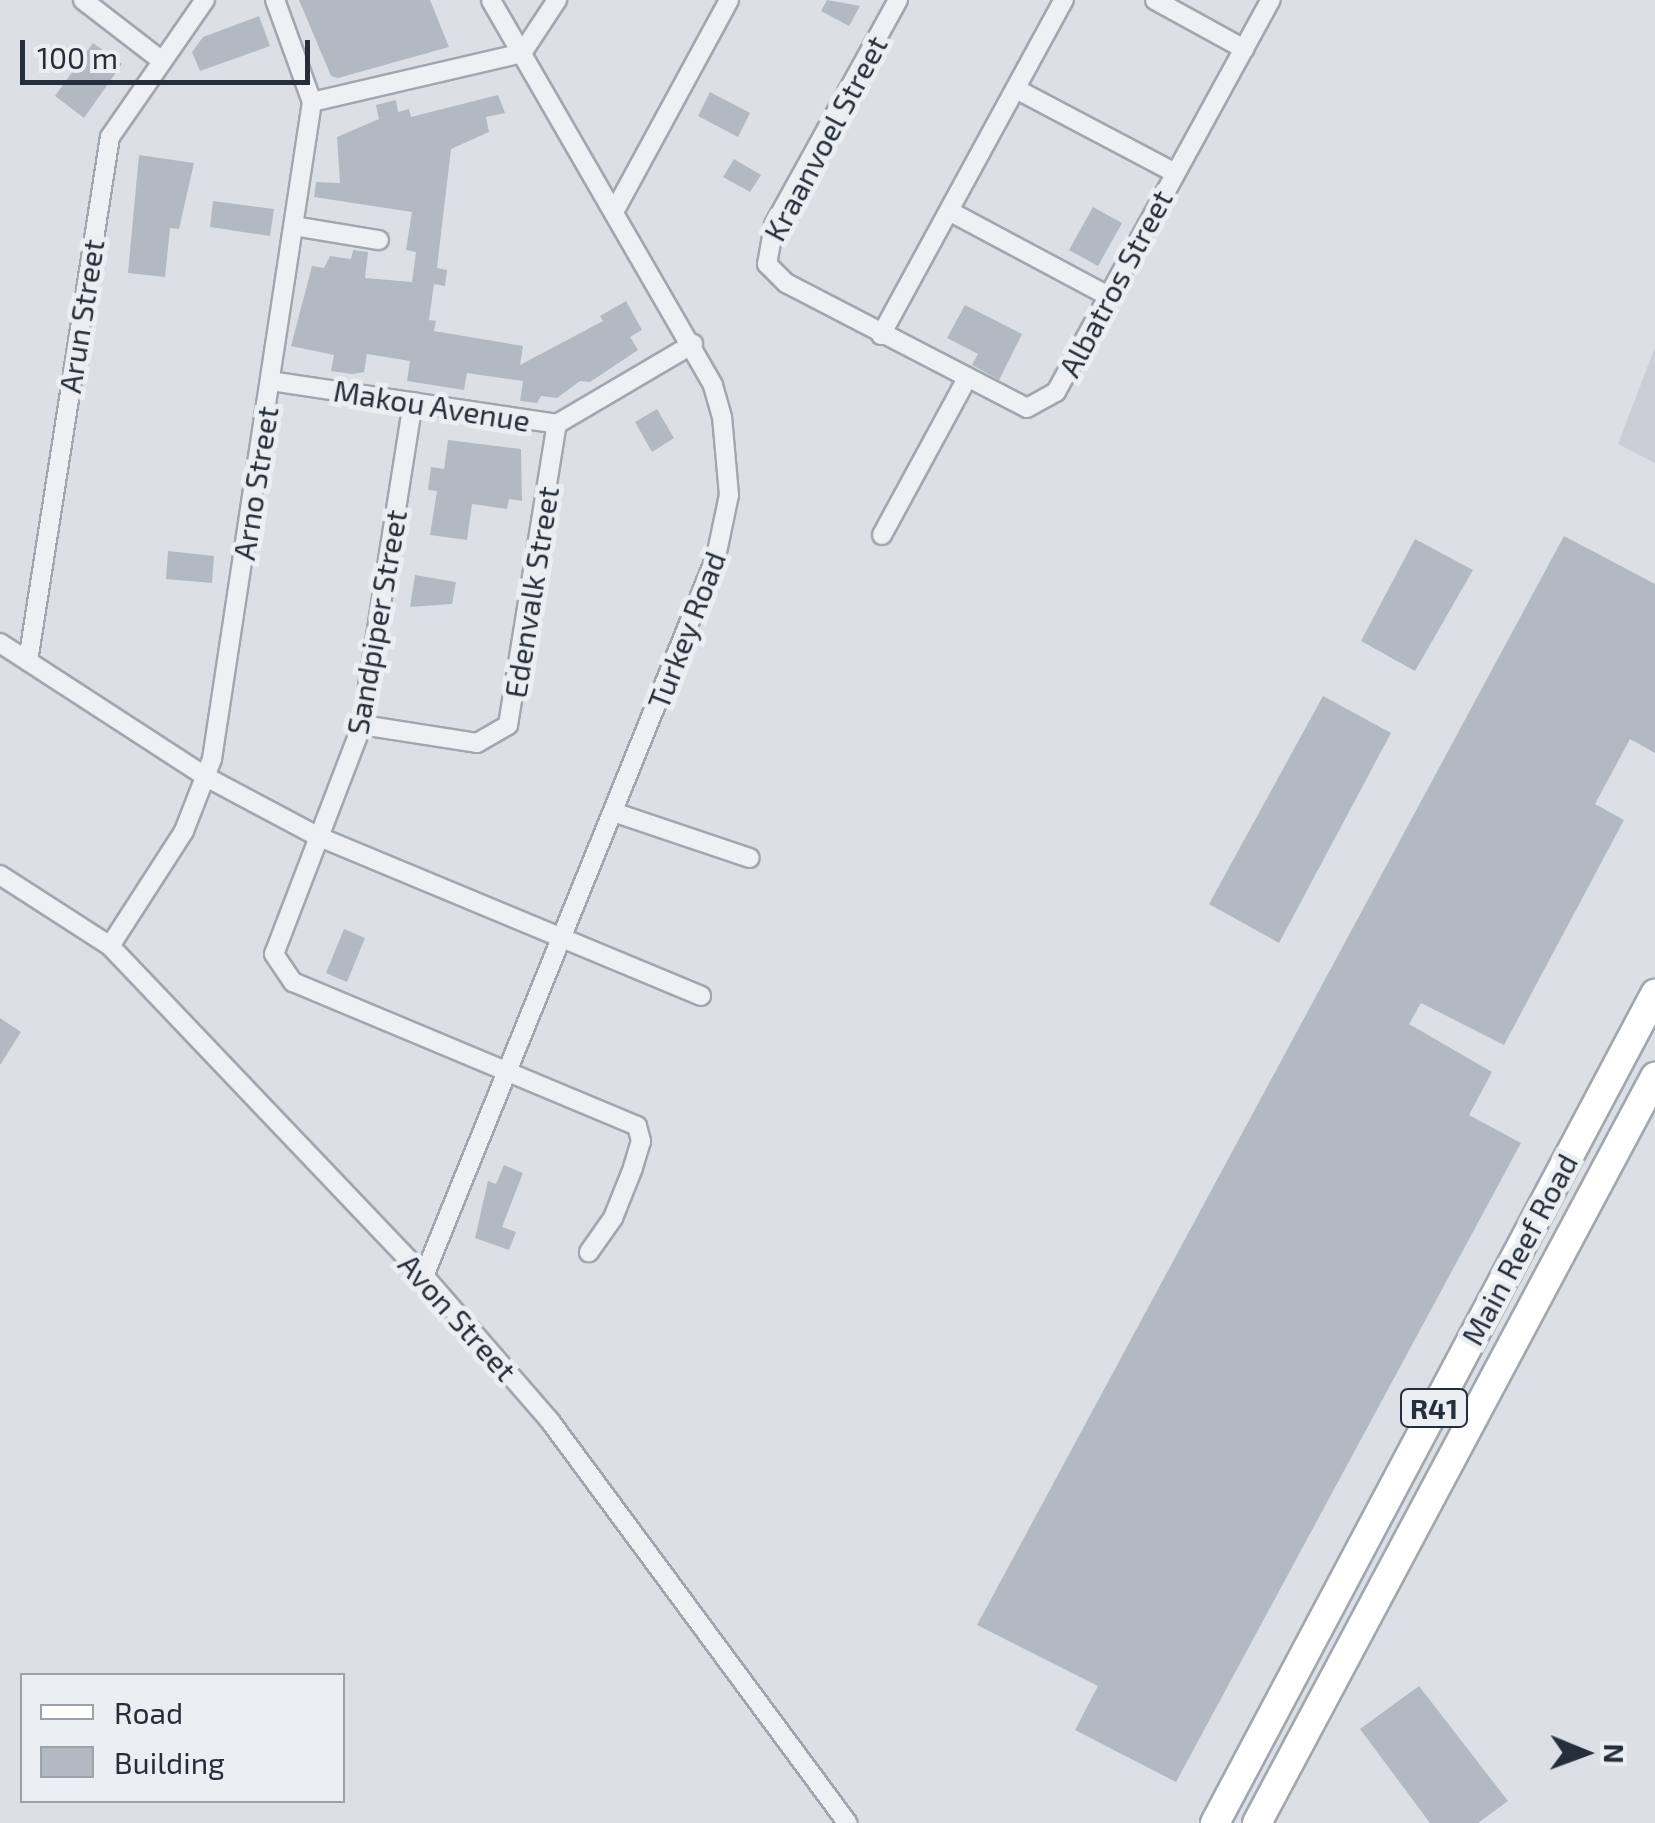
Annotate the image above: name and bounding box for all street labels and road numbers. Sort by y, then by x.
street label: Kraanvoel Street [756,29,894,247]
street label: Albatros Street [1051,183,1179,383]
street label: Arun Street [51,237,111,395]
street label: Makou Avenue [331,372,533,438]
street label: Arno Street [225,404,285,562]
street label: Edenvalk Street [496,484,566,700]
street label: Sandpiper Street [338,506,414,738]
street label: Turkey Road [639,546,733,714]
street label: Main Reef Road [1453,1147,1585,1351]
street label: Avon Street [392,1246,524,1388]
road number: R41 [1399,1385,1469,1431]

